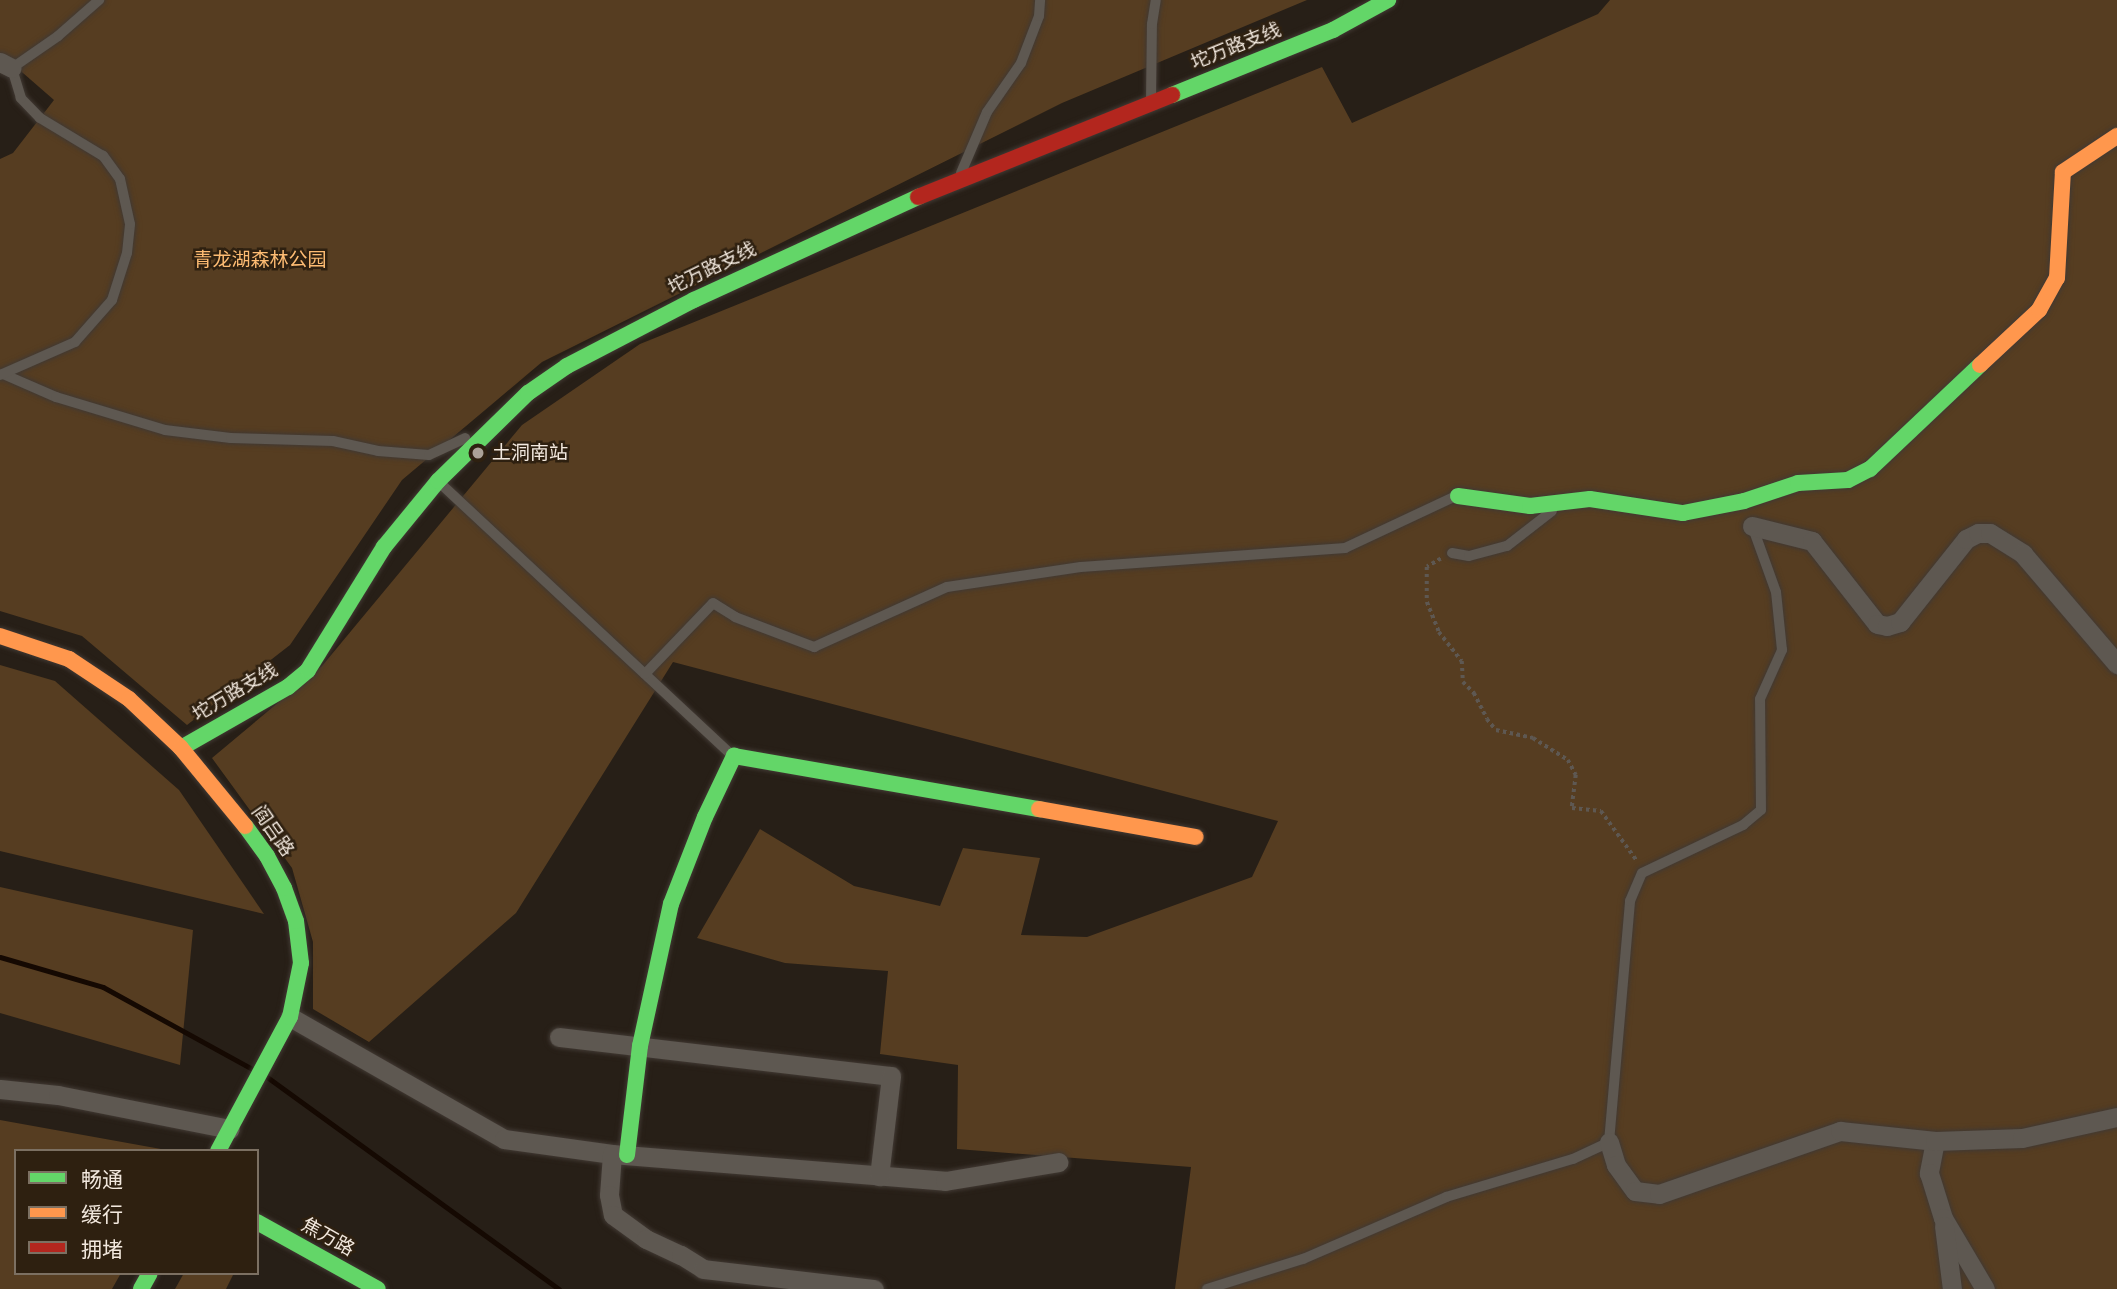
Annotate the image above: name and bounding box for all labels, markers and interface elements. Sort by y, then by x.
street label: 坨万路支线 [1188,18,1284,74]
street label: 坨万路支线 [664,237,760,299]
park label: 青龙湖森林公园 [194,249,326,271]
place label: 土洞南站 [492,442,568,464]
marker: 土洞南站 [470,445,486,461]
street label: 坨万路支线 [188,658,282,726]
street label: 阎吕路 [247,801,299,861]
legend [14,1149,259,1275]
text: 畅通 [81,1167,123,1192]
text: 缓行 [81,1202,123,1227]
street label: 焦万路 [298,1213,358,1261]
text: 拥堵 [81,1237,123,1262]

